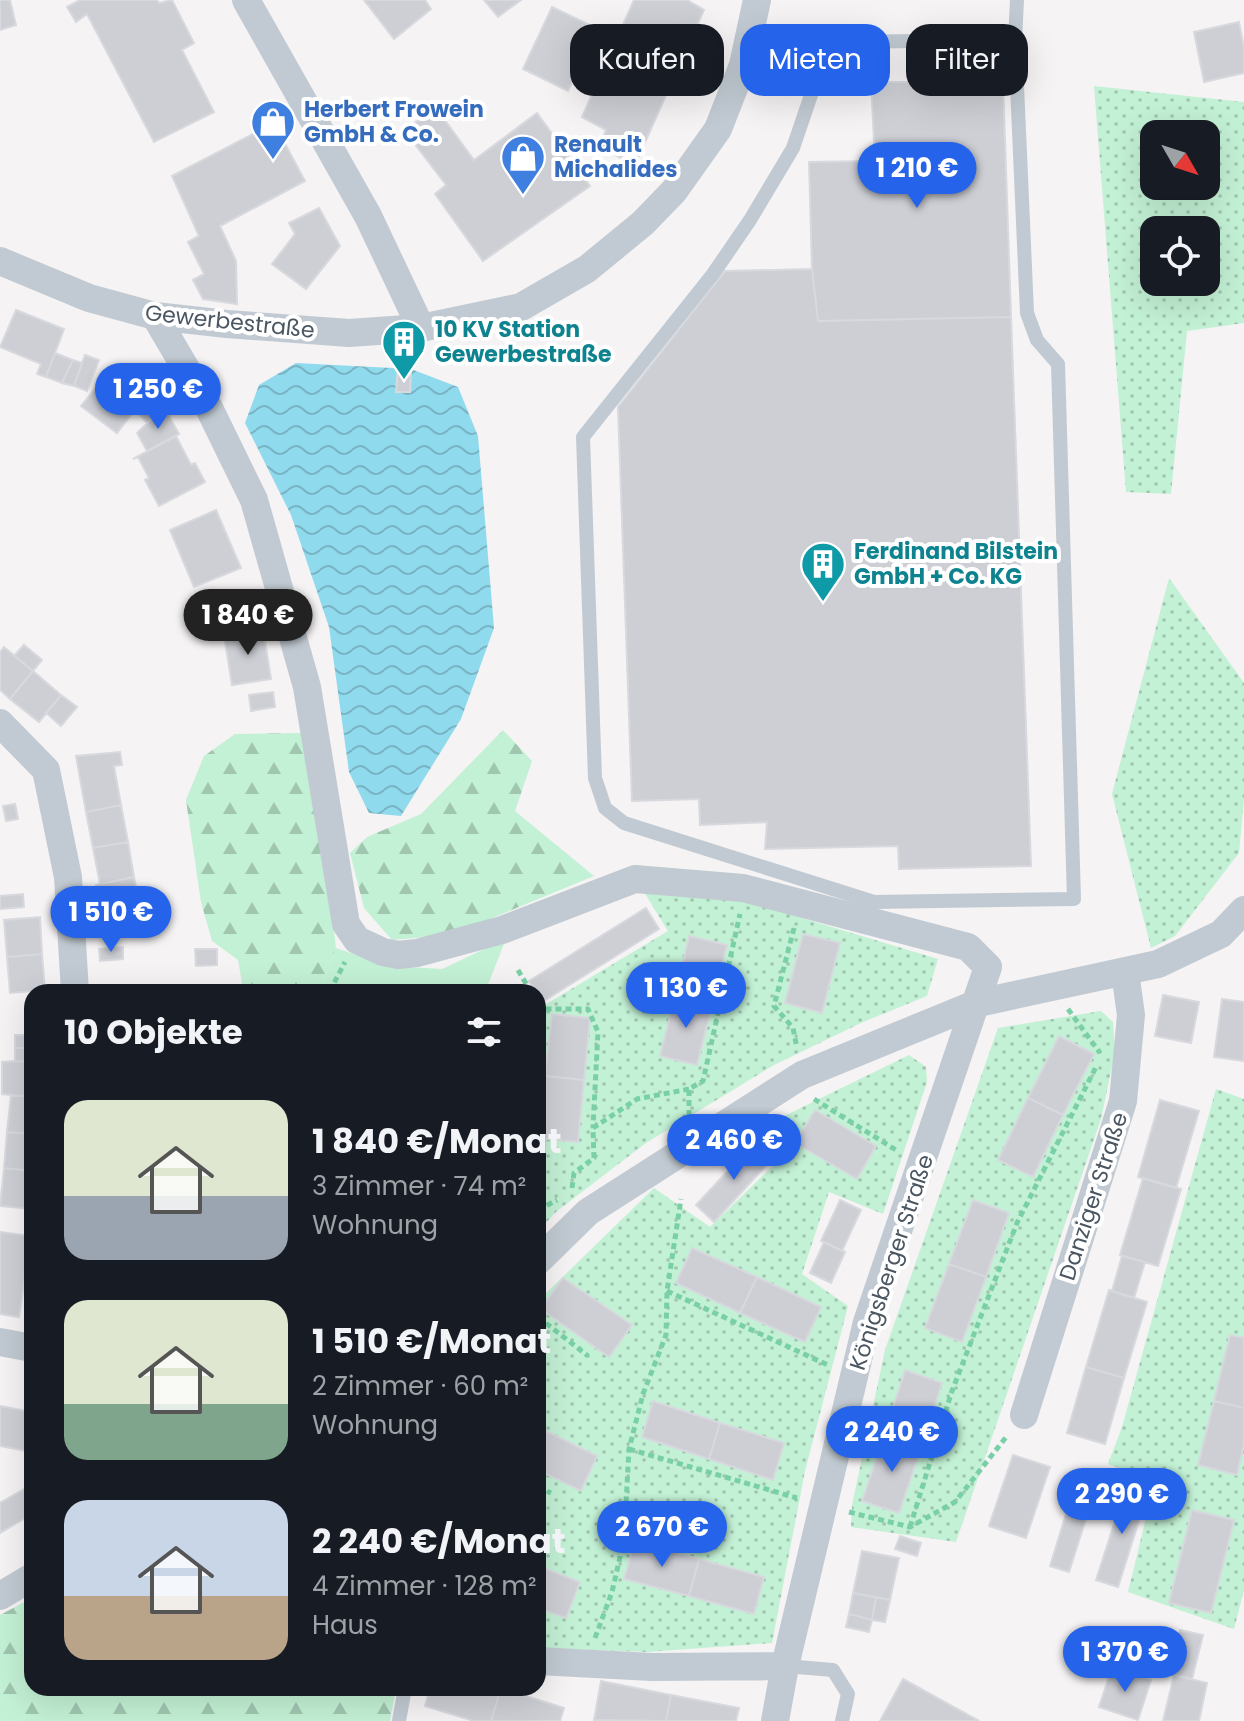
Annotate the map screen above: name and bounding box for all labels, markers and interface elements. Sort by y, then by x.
chip: Kaufen [570,24,724,96]
chip: Mieten [740,24,890,96]
chip: Filter [906,24,1028,96]
place label: Herbert Frowein GmbH & Co. [304,94,484,150]
shop icon: Herbert Frowein GmbH & Co. [249,98,297,161]
north arrow [1140,120,1220,200]
map controls [1140,120,1220,296]
place label: Renault Michalides [554,129,678,185]
shop icon: Renault Michalides [499,133,547,196]
pin: 1 210 € [843,142,991,210]
text: 1 210 € [875,150,959,186]
button: locate [1140,216,1220,296]
street label: Gewerbestraße [144,297,316,346]
place label: 10 KV Station Gewerbestraße [435,314,612,370]
building icon: 10 KV Station Gewerbestraße [380,318,428,381]
pin: 1 250 € [84,363,232,431]
text: 1 250 € [113,371,203,407]
place label: Ferdinand Bilstein GmbH + Co. KG [854,536,1058,592]
building icon: Ferdinand Bilstein GmbH + Co. KG [799,540,847,603]
pin: 1 840 € [174,589,322,657]
text: 1 840 € [202,597,294,633]
pin: 1 510 € [37,886,185,954]
text: 1 510 € [68,894,154,930]
pin: 1 130 € [612,962,760,1030]
text: 1 130 € [644,970,728,1006]
text: 10 Objekte [64,1008,243,1056]
icon: filters [462,1010,506,1054]
street label: Danziger Straße [1052,1108,1135,1284]
pin: 2 460 € [660,1114,808,1182]
text: 1 840 €/Monat [312,1117,562,1165]
text: 2 460 € [685,1122,783,1158]
icon: home [128,1132,224,1228]
street label: Königsberger Straße [842,1150,941,1374]
text: 3 Zimmer · 74 m² [312,1168,526,1204]
text: Wohnung [312,1207,438,1243]
text: 1 510 €/Monat [312,1317,551,1365]
icon: home [128,1332,224,1428]
text: 2 Zimmer · 60 m² [312,1368,528,1404]
pin: 2 240 € [818,1406,966,1474]
text: Wohnung [312,1407,438,1443]
text: 2 240 € [844,1414,940,1450]
pin: 2 290 € [1048,1468,1196,1536]
text: 2 290 € [1075,1476,1169,1512]
pin: 2 670 € [588,1501,736,1569]
text: 2 670 € [615,1509,709,1545]
text: 2 240 €/Monat [312,1517,566,1565]
icon: home [128,1532,224,1628]
text: 4 Zimmer · 128 m² [312,1568,537,1604]
text: Haus [312,1607,378,1643]
pin: 1 370 € [1051,1626,1199,1694]
text: 1 370 € [1081,1634,1169,1670]

